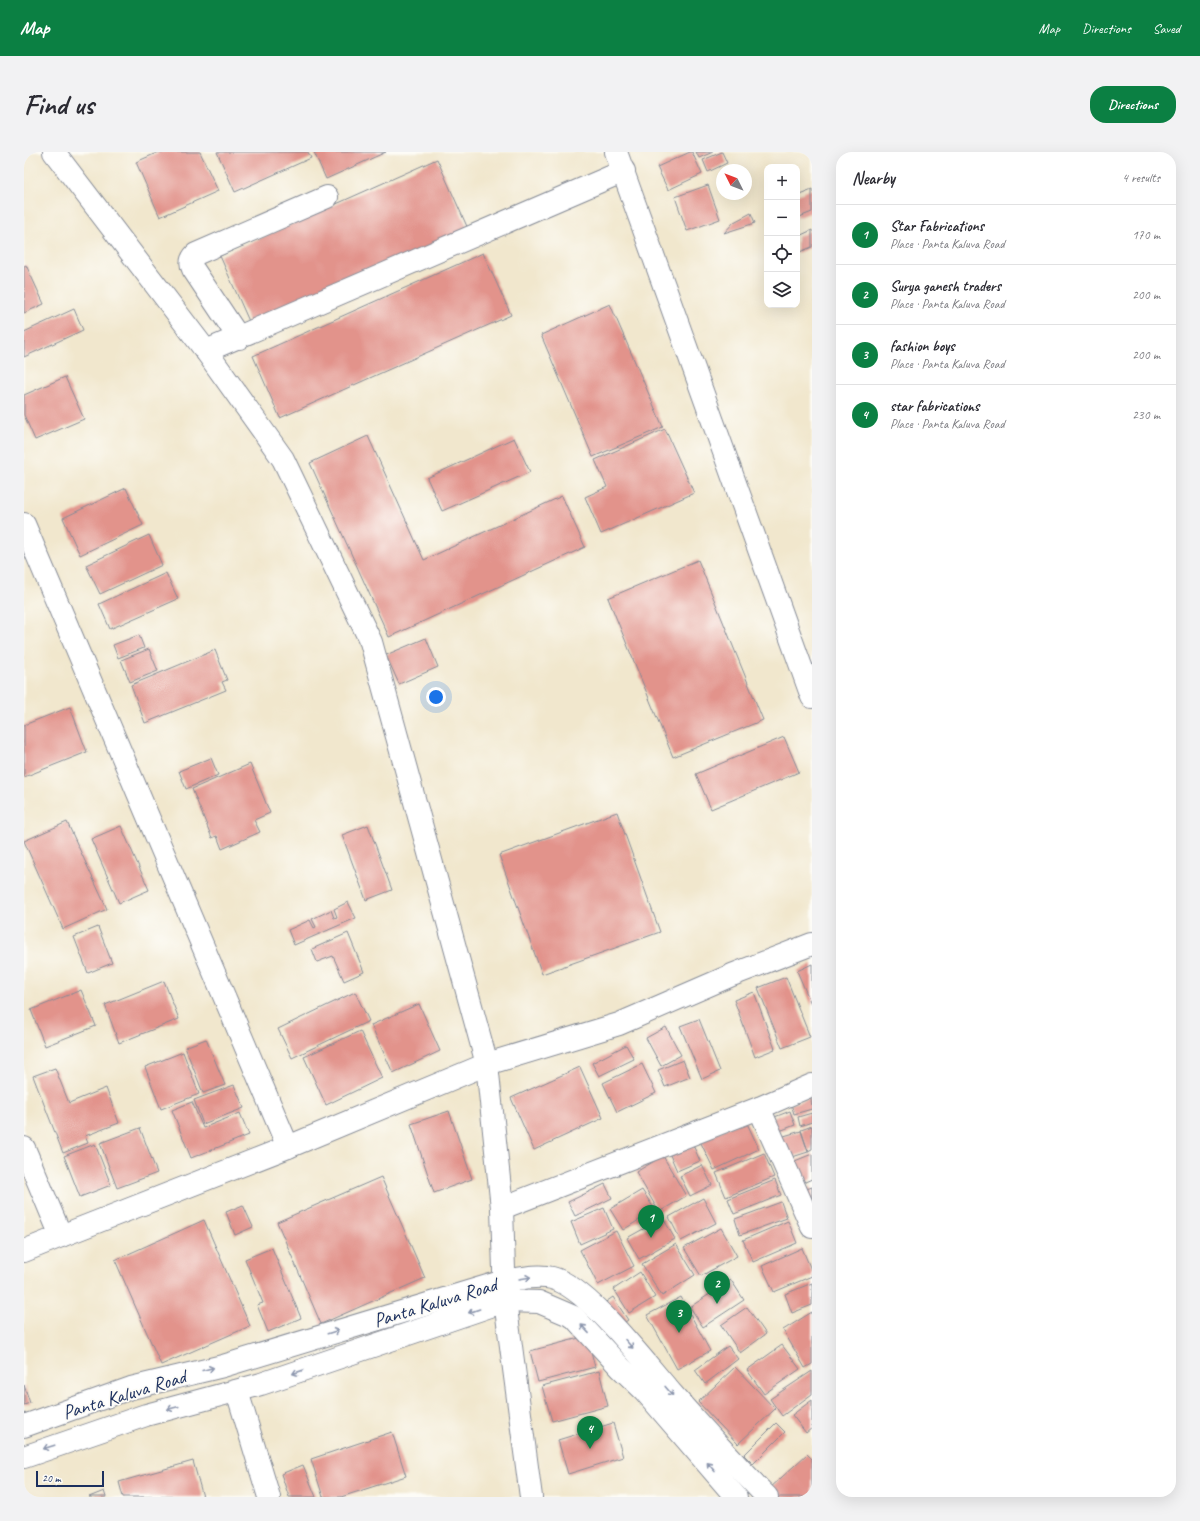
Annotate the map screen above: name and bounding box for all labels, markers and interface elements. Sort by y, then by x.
text: Map [20,16,50,40]
text: Map [1039,20,1060,37]
text: Directions [1082,20,1131,37]
text: Saved [1153,20,1180,37]
button: Directions [1090,86,1176,123]
text: Find us [24,87,94,122]
north arrow [716,164,752,200]
map controls [764,164,800,308]
button: + [764,164,800,200]
text: Nearby [852,168,895,189]
text: 4 results [1122,170,1160,186]
button: − [764,200,800,236]
text: Star Fabrications [890,217,984,236]
text: 1 [862,227,868,243]
text: 170 m [1132,227,1160,243]
button: locate [764,236,800,272]
text: Place · Panta Kaluva Road [890,236,1005,252]
button: layers [764,272,800,308]
text: Surya ganesh traders [890,277,1001,296]
text: 2 [862,287,868,303]
text: 200 m [1132,287,1160,303]
text: Place · Panta Kaluva Road [890,296,1005,312]
text: fashion boys [890,337,955,356]
text: 3 [862,347,868,363]
text: 200 m [1132,347,1160,363]
text: Place · Panta Kaluva Road [890,356,1005,372]
text: star fabrications [890,397,979,416]
text: 4 [862,407,868,423]
text: 230 m [1132,407,1160,423]
text: Place · Panta Kaluva Road [890,416,1005,432]
your location [426,687,446,707]
pin: 1 [638,1205,664,1238]
street label: Panta Kaluva Road [370,1271,503,1333]
pin: 2 [704,1271,730,1304]
one-way arrow [518,1274,531,1282]
pin: 3 [666,1300,692,1333]
one-way arrow [468,1308,480,1316]
one-way arrow [580,1324,590,1334]
one-way arrow [326,1328,339,1335]
one-way arrow [624,1339,634,1349]
street label: Panta Kaluva Road [59,1363,192,1425]
one-way arrow [201,1365,214,1372]
one-way arrow [292,1368,304,1376]
one-way arrow [665,1385,674,1396]
one-way arrow [167,1405,180,1412]
pin: 4 [577,1416,603,1449]
one-way arrow [43,1444,56,1451]
one-way arrow [706,1462,715,1473]
scale bar [36,1469,104,1488]
text: 20 m [42,1471,61,1485]

